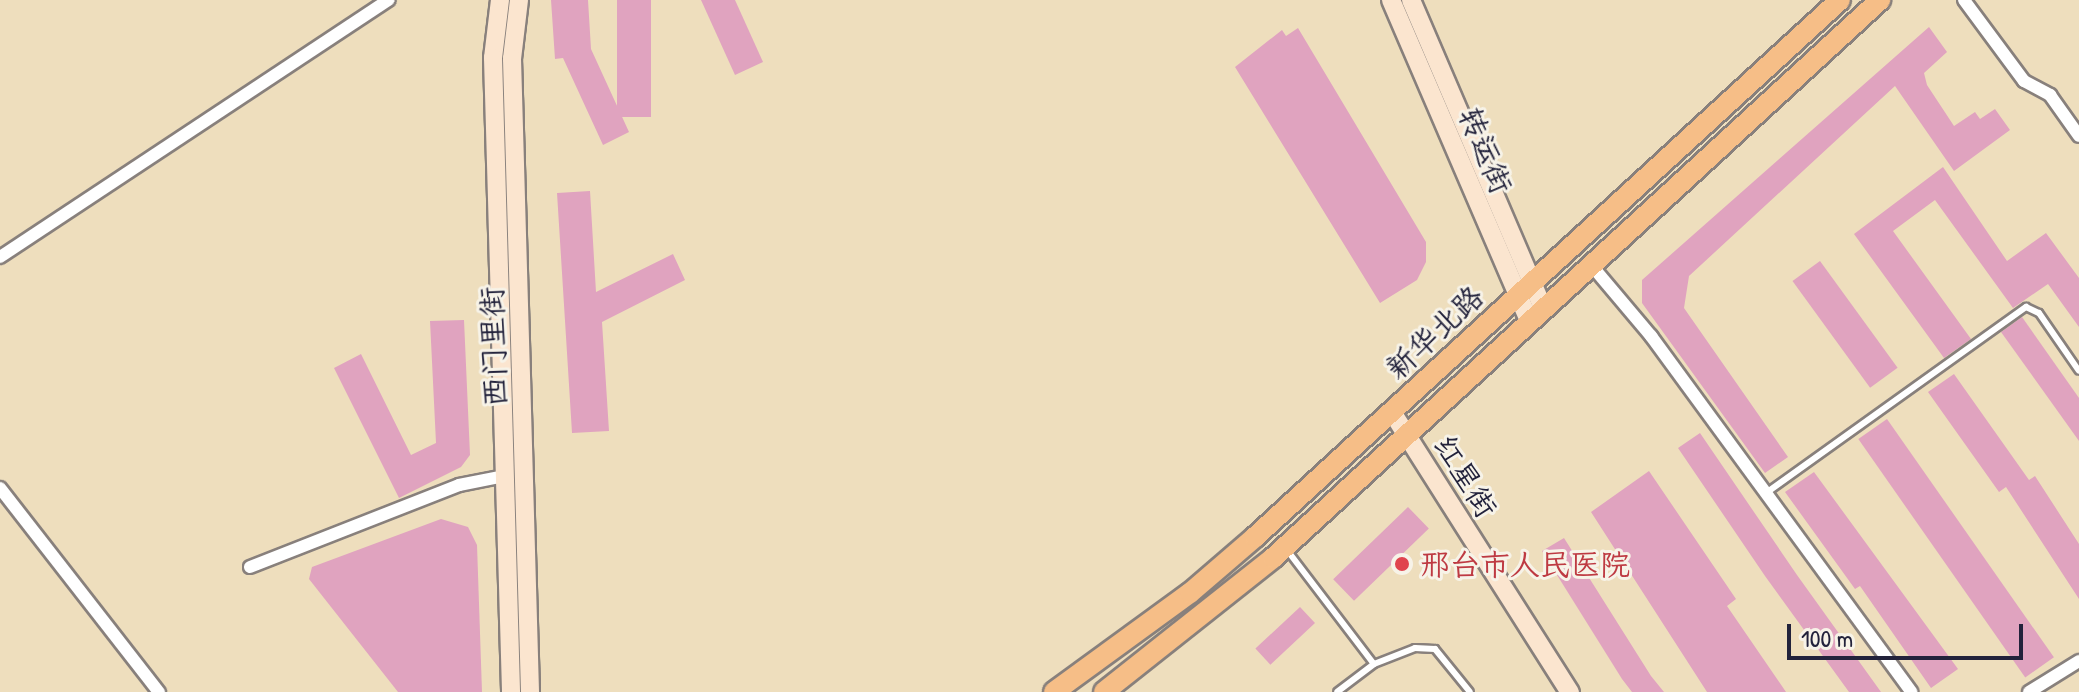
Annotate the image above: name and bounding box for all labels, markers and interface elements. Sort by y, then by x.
street label: 转运街 [1452,102,1520,198]
street label: 新华北路 [1378,278,1490,386]
street label: 西门里街 [473,286,513,408]
street label: 红星街 [1427,428,1505,524]
place label: 邢台市人民医院 [1420,546,1630,582]
marker: 邢台市人民医院 [1391,553,1413,575]
scale bar [1791,608,2027,658]
text: 100 m [1801,622,1853,654]

